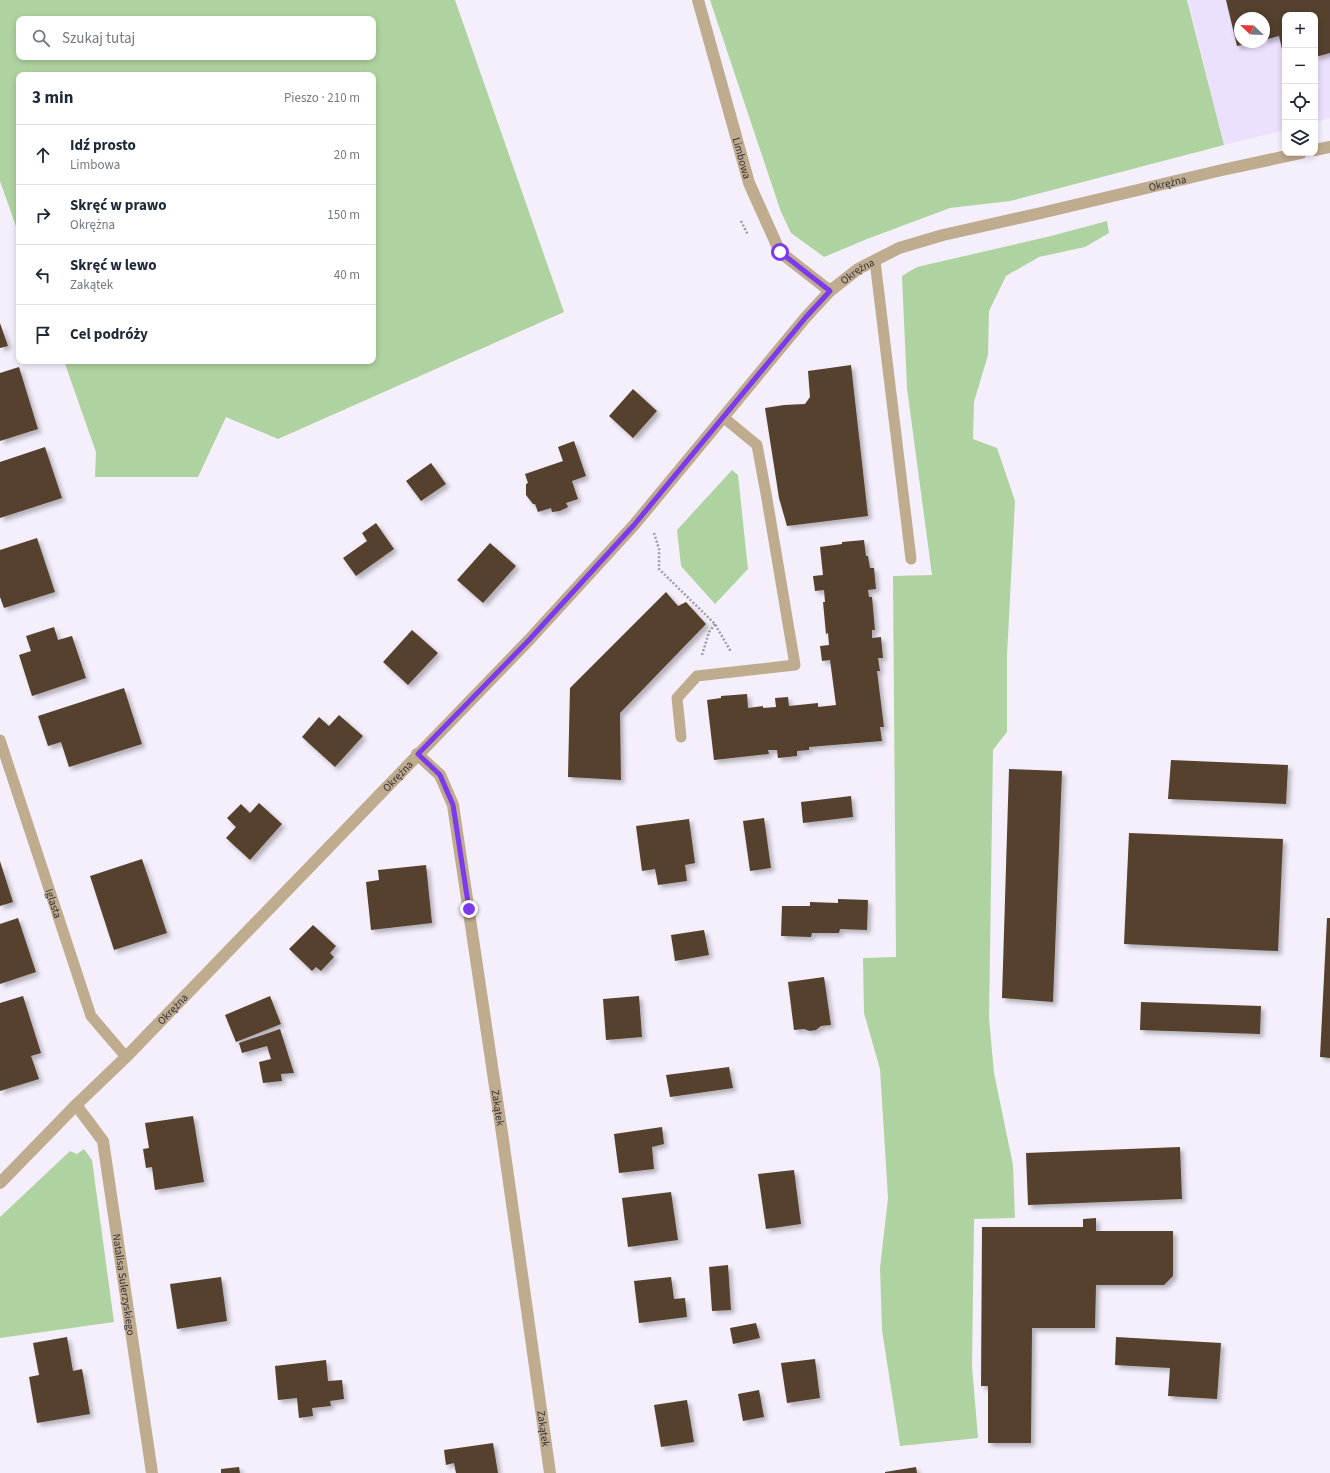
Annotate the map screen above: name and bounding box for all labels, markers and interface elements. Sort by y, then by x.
north arrow [1234,12,1270,48]
map controls [1282,12,1318,156]
button: + [1282,12,1318,48]
search box [16,16,376,60]
icon: search [30,27,52,49]
text: Szukaj tutaj [62,28,135,49]
button: − [1282,48,1318,84]
button: locate [1282,84,1318,120]
text: 3 min [32,86,73,110]
text: Pieszo · 210 m [284,89,360,107]
button: layers [1282,120,1318,156]
text: Idź prosto [70,135,136,156]
street label: Limbowa [729,136,754,181]
icon: ahead [32,144,54,166]
text: 20 m [334,146,360,164]
text: Limbowa [70,156,120,174]
street label: Okrężna [1147,172,1188,195]
text: Skręć w prawo [70,195,167,216]
icon: right [32,204,54,226]
text: 150 m [327,206,360,224]
text: Okrężna [70,216,115,234]
route start [771,243,789,261]
text: Skręć w lewo [70,255,157,276]
street label: Okrężna [837,255,877,288]
icon: left [32,264,54,286]
text: 40 m [334,266,360,284]
text: Zakątek [70,276,113,294]
icon: arrive [32,324,54,346]
text: Cel podróży [70,324,148,345]
street label: Okrężna [379,757,417,795]
street label: Iglasta [42,887,65,920]
route end [460,900,478,918]
street label: Okrężna [154,990,191,1028]
street label: Zakątek [488,1089,508,1128]
street label: Natalisa Sulerzyskiego [109,1233,139,1336]
street label: Zakątek [533,1410,553,1448]

